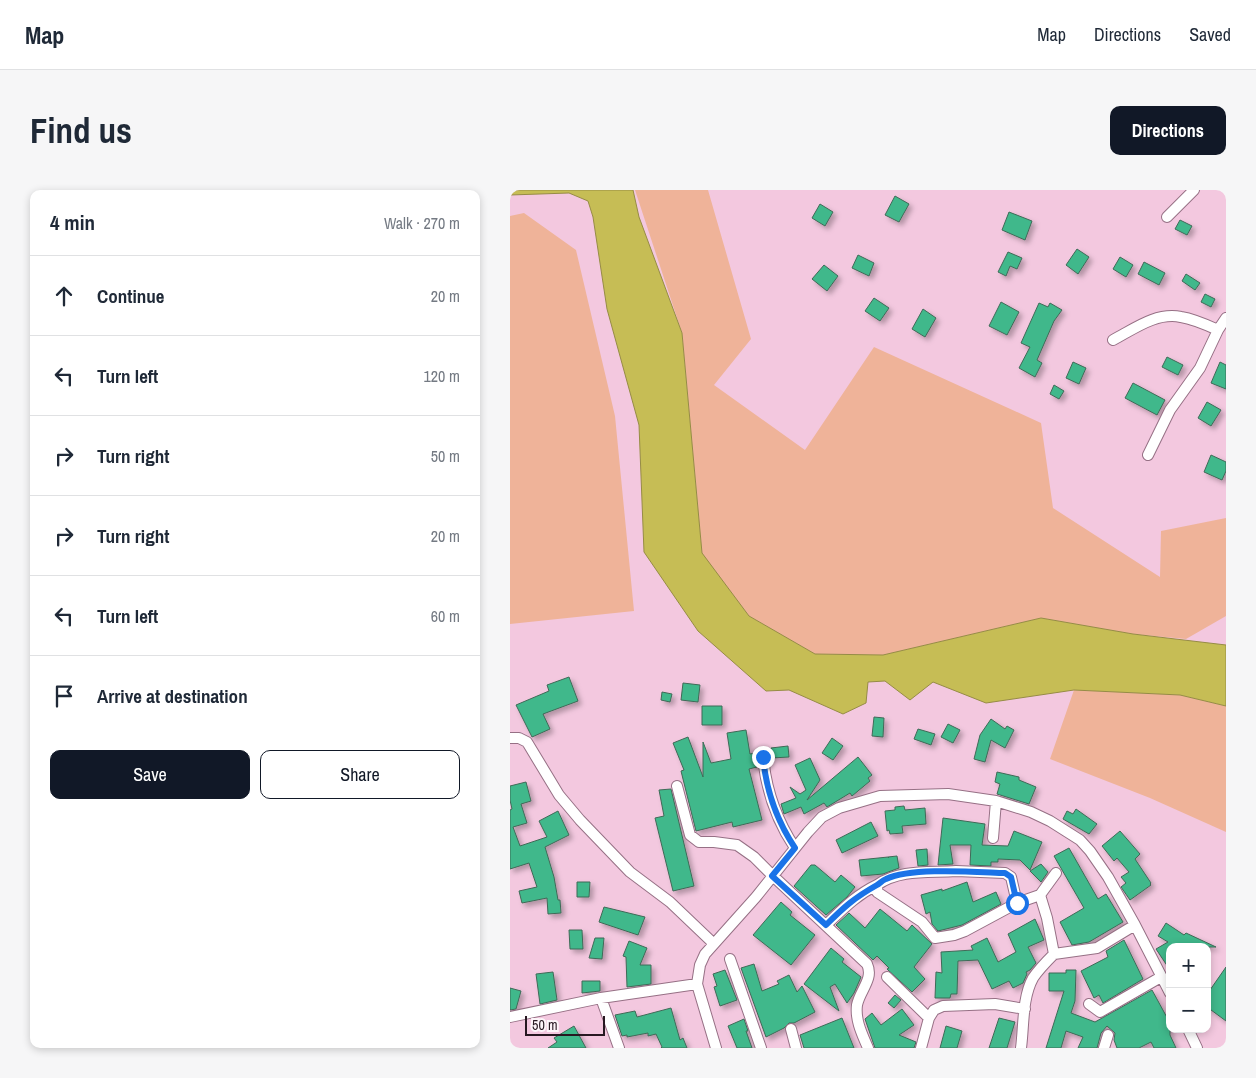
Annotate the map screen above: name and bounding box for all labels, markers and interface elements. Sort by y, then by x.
text: Map [25,19,64,51]
text: Map [1037,22,1066,47]
text: Directions [1094,22,1161,47]
text: Saved [1189,22,1231,47]
button: Directions [1110,106,1226,155]
text: Find us [30,107,132,154]
text: 4 min [50,208,95,237]
text: Walk · 270 m [384,212,460,234]
icon: ahead [50,282,78,310]
text: Continue [97,283,165,309]
text: 20 m [431,285,460,307]
icon: left [50,362,78,390]
text: Turn left [97,363,158,389]
text: 120 m [424,365,460,387]
icon: right [50,442,78,470]
text: Turn right [97,443,169,469]
text: 50 m [431,445,460,467]
icon: right [50,522,78,550]
text: Turn right [97,523,169,549]
text: 20 m [431,525,460,547]
icon: left [50,602,78,630]
text: Turn left [97,603,158,629]
text: 60 m [431,605,460,627]
icon: arrive [50,682,78,710]
text: Arrive at destination [97,683,248,709]
route end [752,746,775,769]
button: Save [50,750,250,799]
button: Share [260,750,460,799]
route start [1006,892,1029,915]
map controls [1166,943,1211,1033]
button: + [1166,943,1211,988]
button: − [1166,988,1211,1033]
scale bar [525,1013,605,1036]
text: 50 m [532,1016,558,1034]

